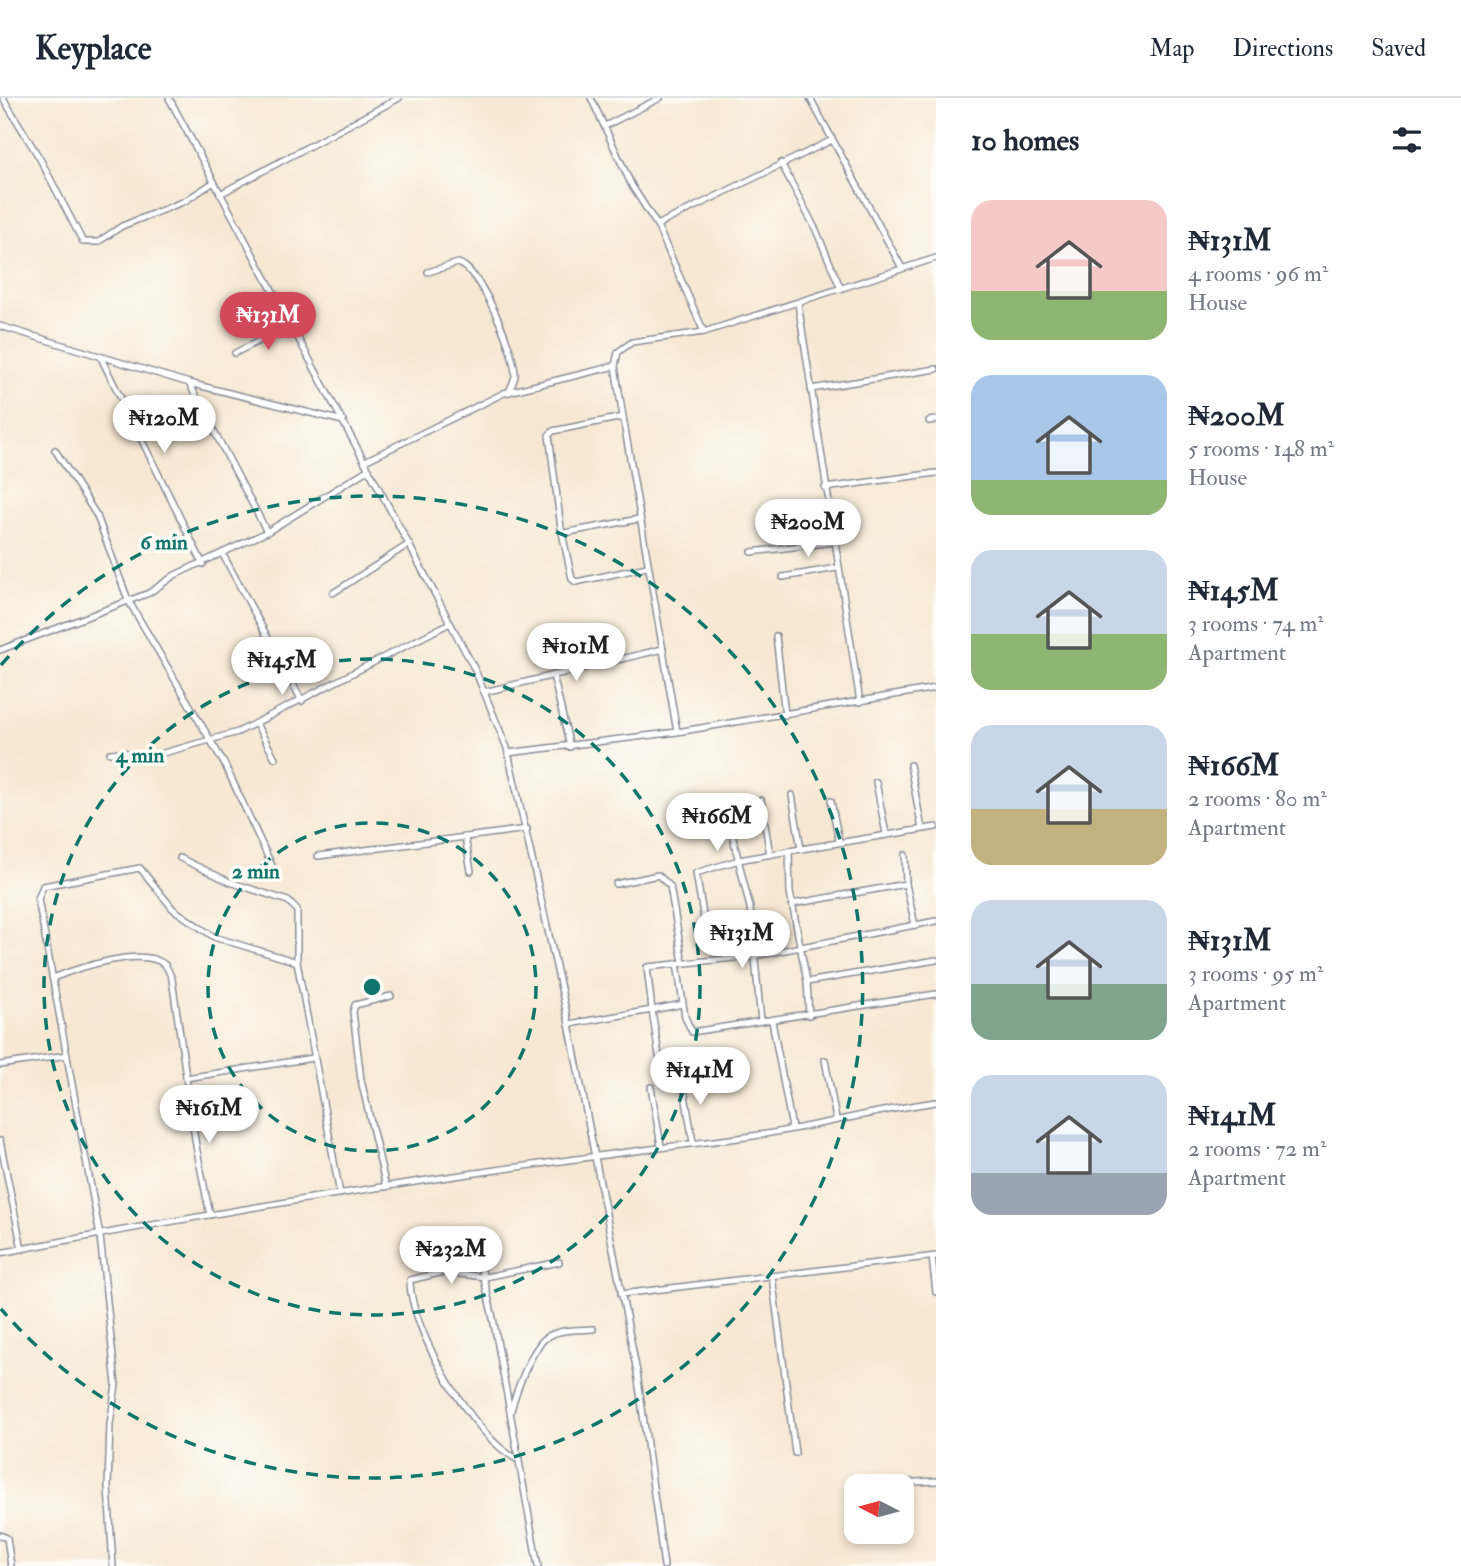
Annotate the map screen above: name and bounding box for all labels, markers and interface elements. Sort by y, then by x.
text: Keyplace [35,28,152,69]
text: Map [1149,33,1194,64]
text: Directions [1232,33,1333,64]
text: Saved [1371,33,1426,64]
icon: filters [1388,121,1426,159]
text: 10 homes [971,122,1079,159]
text: ₦131M [1188,222,1272,259]
icon: home [1027,228,1111,312]
text: 4 rooms · 96 m² [1188,259,1328,288]
text: House [1188,288,1247,317]
pin: ₦131M [219,292,317,352]
text: ₦131M [236,300,300,329]
pin: ₦120M [115,396,213,455]
text: ₦200M [1188,397,1285,434]
text: ₦120M [129,403,199,432]
icon: home [1027,403,1111,487]
text: 5 rooms · 148 m² [1188,434,1334,463]
text: House [1188,463,1247,492]
pin: ₦200M [759,500,857,559]
text: ₦200M [771,507,845,536]
text: 6 min [140,529,188,556]
text: ₦145M [1188,572,1279,609]
icon: home [1027,578,1111,662]
text: 3 rooms · 74 m² [1188,609,1324,638]
pin: ₦101M [527,624,625,683]
text: ₦101M [543,631,609,660]
pin: ₦145M [233,638,331,697]
text: Apartment [1188,638,1286,667]
text: ₦145M [247,645,317,674]
text: 4 min [115,742,164,769]
text: ₦166M [1188,747,1280,784]
icon: home [1027,753,1111,837]
text: 2 rooms · 80 m² [1188,784,1327,813]
pin: ₦166M [668,794,766,853]
text: ₦166M [682,801,752,830]
text: Apartment [1188,813,1286,842]
text: 2 min [232,858,280,885]
pin: ₦131M [693,910,791,970]
text: ₦131M [710,918,774,947]
text: ₦131M [1188,922,1272,959]
icon: home [1027,928,1111,1012]
text: 3 rooms · 95 m² [1188,959,1323,988]
centre of rings [360,975,384,999]
text: Apartment [1188,988,1286,1017]
pin: ₦141M [651,1048,749,1107]
text: ₦141M [666,1055,734,1084]
pin: ₦161M [160,1086,258,1145]
text: ₦161M [176,1093,242,1122]
text: ₦141M [1188,1097,1276,1134]
icon: home [1027,1103,1111,1187]
text: 2 rooms · 72 m² [1188,1134,1326,1163]
text: Apartment [1188,1163,1286,1192]
pin: ₦232M [402,1226,500,1286]
text: ₦232M [416,1234,487,1263]
north arrow [844,1474,914,1544]
map controls [844,1474,914,1544]

